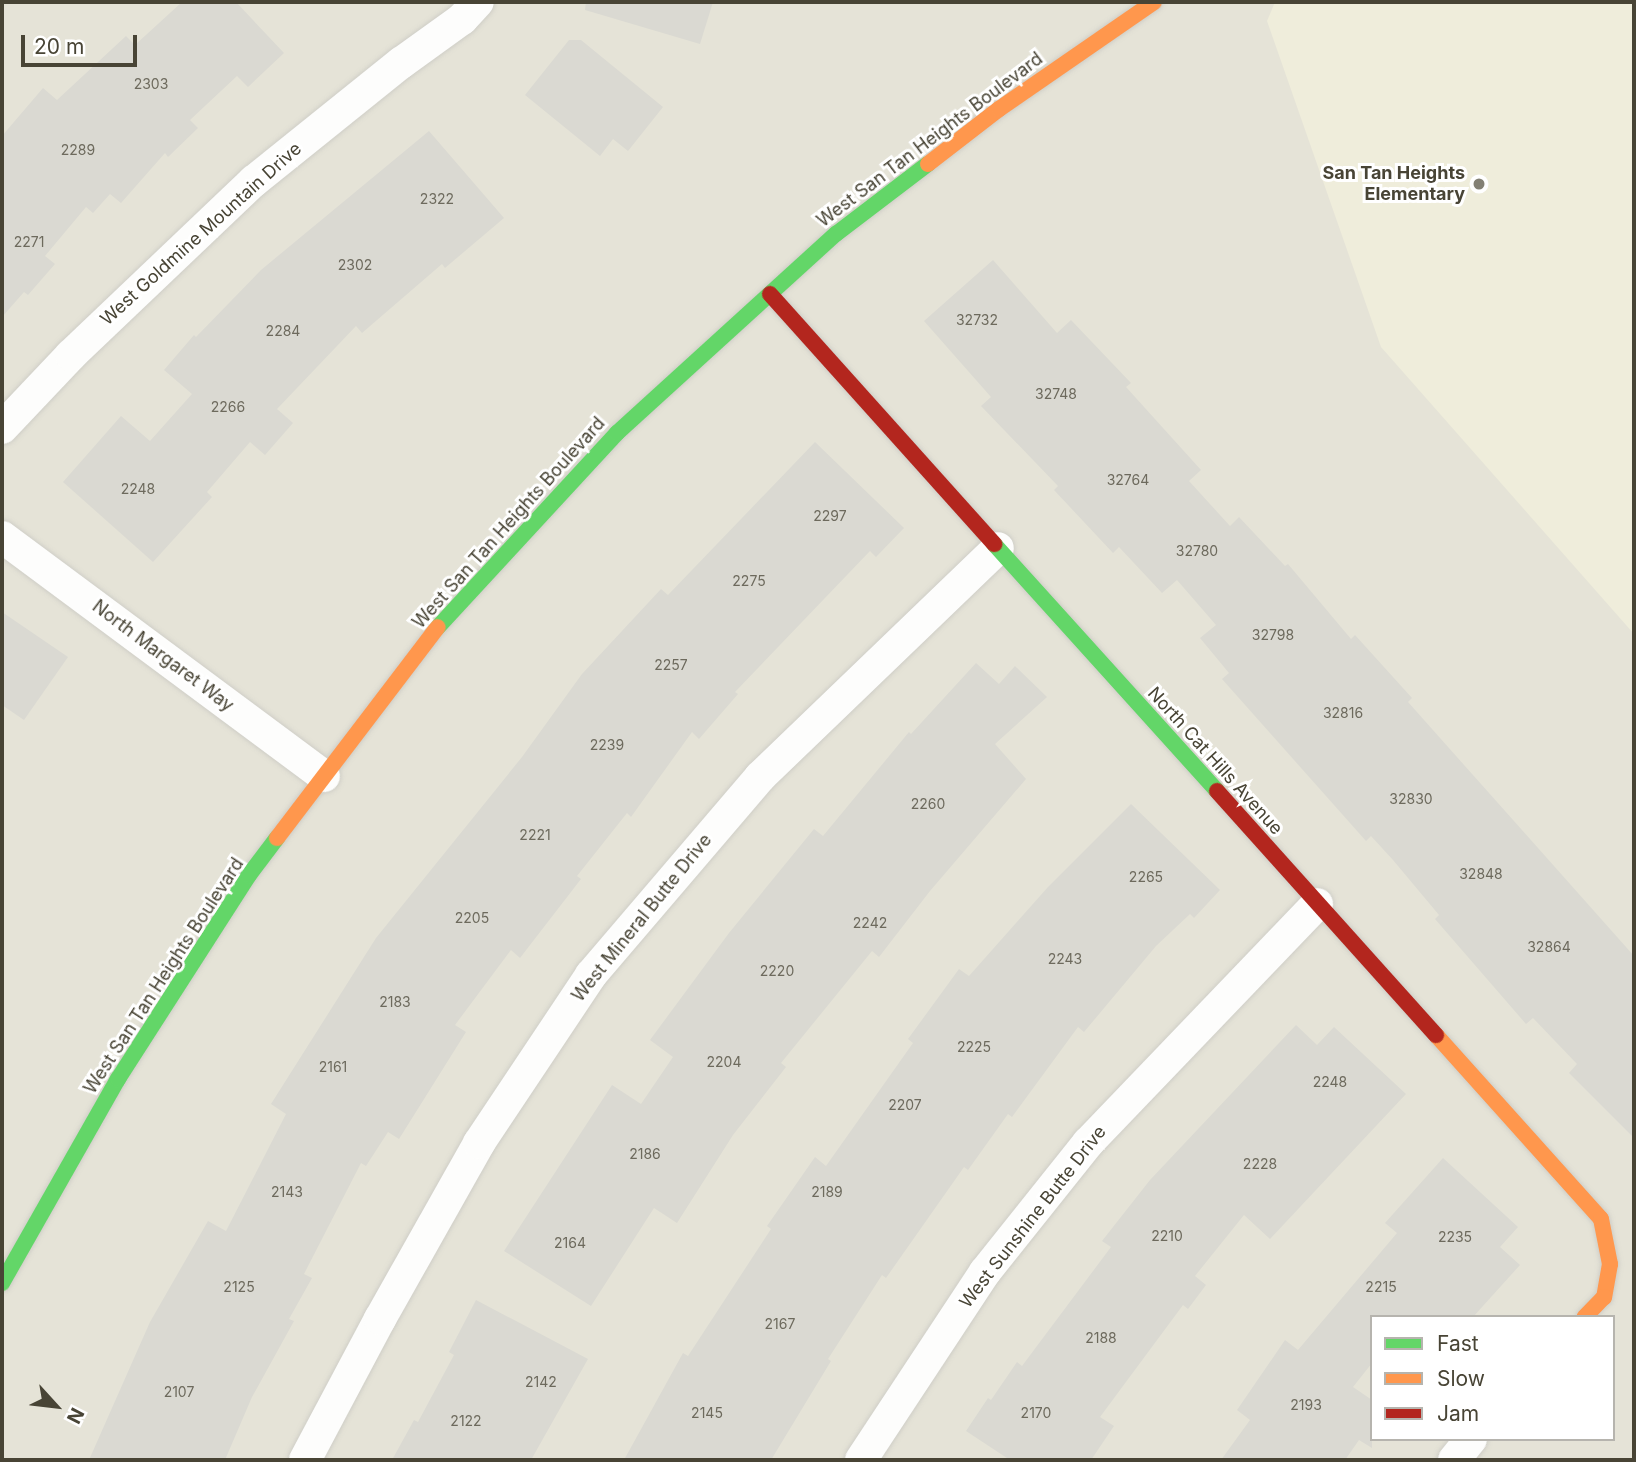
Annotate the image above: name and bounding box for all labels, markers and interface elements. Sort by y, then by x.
scale bar [24,21,140,65]
text: 20 m [34,34,84,59]
street label: West San Tan Heights Boulevard [813,48,1047,232]
house number: 2303 [134,76,168,92]
street label: West Goldmine Mountain Drive [96,138,306,330]
house number: 2289 [61,142,95,158]
place label: San Tan Heights Elementary [1323,163,1465,206]
marker: San Tan Heights Elementary [1471,176,1487,192]
house number: 2322 [420,191,454,207]
house number: 2271 [14,234,44,250]
house number: 2302 [338,257,372,273]
house number: 32732 [956,312,998,328]
house number: 2284 [266,323,300,339]
house number: 32748 [1035,386,1077,402]
house number: 2266 [211,399,245,415]
street label: West San Tan Heights Boulevard [408,413,610,633]
house number: 32764 [1107,472,1149,488]
house number: 2248 [121,481,155,497]
house number: 2297 [813,508,847,524]
house number: 32780 [1176,543,1218,559]
house number: 2275 [732,573,766,589]
street label: North Margaret Way [88,596,238,716]
house number: 32798 [1252,627,1294,643]
house number: 2257 [654,657,688,673]
street label: North Cat Hills Avenue [1143,683,1287,839]
house number: 32816 [1323,705,1363,721]
house number: 2239 [590,737,624,753]
house number: 32830 [1389,791,1433,807]
house number: 2260 [911,796,945,812]
house number: 2221 [519,827,551,843]
street label: West Mineral Butte Drive [568,830,716,1006]
street label: West San Tan Heights Boulevard [80,854,248,1098]
house number: 32848 [1459,866,1503,882]
house number: 2265 [1129,869,1163,885]
house number: 2205 [455,910,489,926]
house number: 2242 [853,915,887,931]
house number: 32864 [1527,939,1571,955]
house number: 2243 [1048,951,1082,967]
house number: 2220 [760,963,794,979]
house number: 2183 [379,994,411,1010]
house number: 2225 [957,1039,991,1055]
house number: 2204 [707,1054,741,1070]
house number: 2161 [319,1059,347,1075]
house number: 2248 [1313,1074,1347,1090]
house number: 2207 [888,1097,922,1113]
street label: West Sunshine Butte Drive [955,1122,1111,1312]
house number: 2186 [629,1146,661,1162]
house number: 2228 [1243,1156,1277,1172]
house number: 2143 [271,1184,303,1200]
house number: 2189 [811,1184,843,1200]
house number: 2210 [1151,1228,1183,1244]
house number: 2235 [1438,1229,1472,1245]
house number: 2164 [554,1235,586,1251]
house number: 2125 [223,1279,255,1295]
house number: 2215 [1365,1279,1397,1295]
legend [1370,1315,1615,1441]
house number: 2167 [765,1316,795,1332]
house number: 2188 [1085,1330,1117,1346]
text: Fast [1437,1331,1479,1356]
text: Slow [1437,1366,1485,1391]
north arrow [21,1371,91,1441]
house number: 2142 [525,1374,557,1390]
house number: 2107 [164,1384,194,1400]
house number: 2193 [1290,1397,1322,1413]
text: Jam [1437,1401,1479,1426]
text: N [62,1404,89,1427]
house number: 2145 [691,1405,723,1421]
house number: 2170 [1021,1405,1051,1421]
house number: 2122 [450,1413,482,1429]

